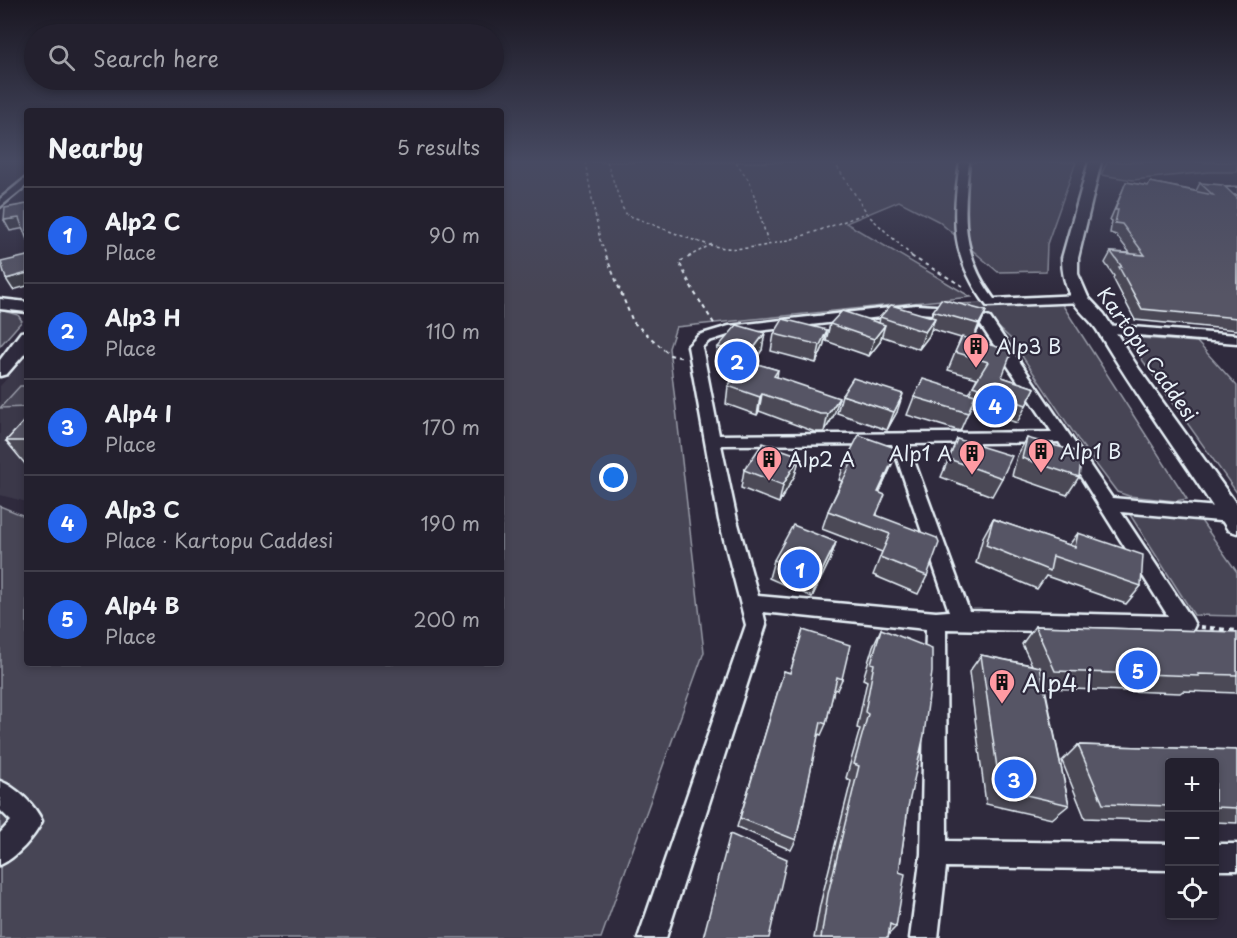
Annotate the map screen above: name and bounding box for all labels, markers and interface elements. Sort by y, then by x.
search box [24,24,504,90]
icon: search [45,41,78,74]
text: Search here [93,41,219,74]
text: Nearby [48,128,143,167]
text: 5 results [397,132,480,162]
text: Alp2 C [105,204,181,237]
text: 1 [63,220,72,250]
text: 90 m [429,220,480,250]
text: Place [105,237,156,267]
street label: Kartopu Caddesi [1090,281,1206,427]
text: Alp3 H [105,300,181,333]
text: 2 [60,316,75,346]
text: 110 m [426,316,480,346]
building icon: Alp3 B [961,331,991,369]
place label: Alp3 B [996,331,1061,361]
text: Place [105,333,156,363]
pin: 2 [718,338,756,384]
pin: 4 [976,382,1014,428]
text: Alp4 I [105,396,172,429]
text: 3 [61,412,74,442]
text: 170 m [422,412,480,442]
text: Place [105,429,156,459]
building icon: Alp1 B [1026,436,1056,474]
place label: Alp1 B [1060,436,1121,466]
place label: Alp1 A [889,438,952,468]
building icon: Alp1 A [957,438,987,476]
building icon: Alp2 A [754,444,784,482]
place label: Alp2 A [788,444,855,474]
your location [599,463,628,492]
text: Alp3 C [105,492,180,525]
text: 4 [61,508,74,538]
text: 190 m [421,508,480,538]
text: Place · Kartopu Caddesi [105,525,333,555]
pin: 1 [780,546,820,592]
text: Alp4 B [105,588,180,621]
text: 5 [61,604,74,634]
text: 200 m [413,604,480,634]
text: Place [105,621,156,651]
pin: 5 [1118,648,1158,692]
place label: Alp4 İ [1022,664,1093,700]
building icon: Alp4 İ [987,667,1017,705]
pin: 3 [994,756,1034,802]
map controls [1165,758,1219,920]
button: + [1165,758,1219,812]
button: − [1165,812,1219,866]
button: locate [1165,866,1219,920]

